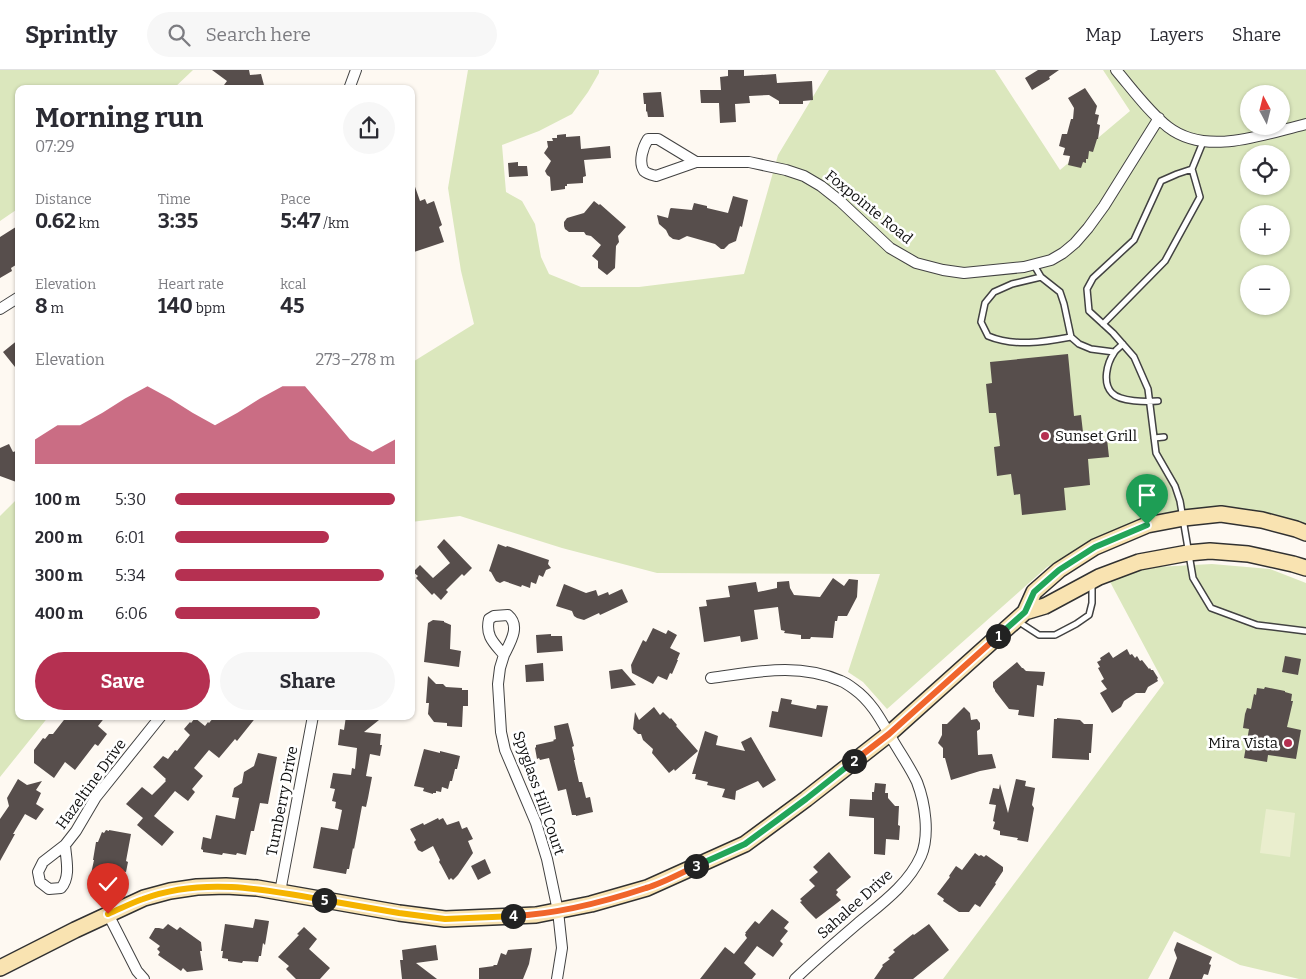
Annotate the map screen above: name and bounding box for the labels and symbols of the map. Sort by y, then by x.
north arrow [1240,85,1290,135]
street label: Foxpointe Road [822,166,916,248]
place label: Sunset Grill [1055,427,1137,445]
marker: Sunset Grill [1039,430,1051,442]
pin [1126,474,1168,525]
pin: 1 [986,624,1010,648]
street label: Spyglass Hill Court [509,729,569,858]
place label: Mira Vista [1208,734,1278,752]
street label: Hazeltine Drive [52,735,130,833]
marker: Mira Vista [1282,737,1294,749]
street label: Turnberry Drive [263,744,301,858]
pin: 2 [842,748,866,774]
pin: 3 [684,854,708,878]
pin [87,863,129,914]
street label: Sahalee Drive [814,865,896,943]
pin: 5 [312,888,336,912]
pin: 4 [500,904,526,928]

